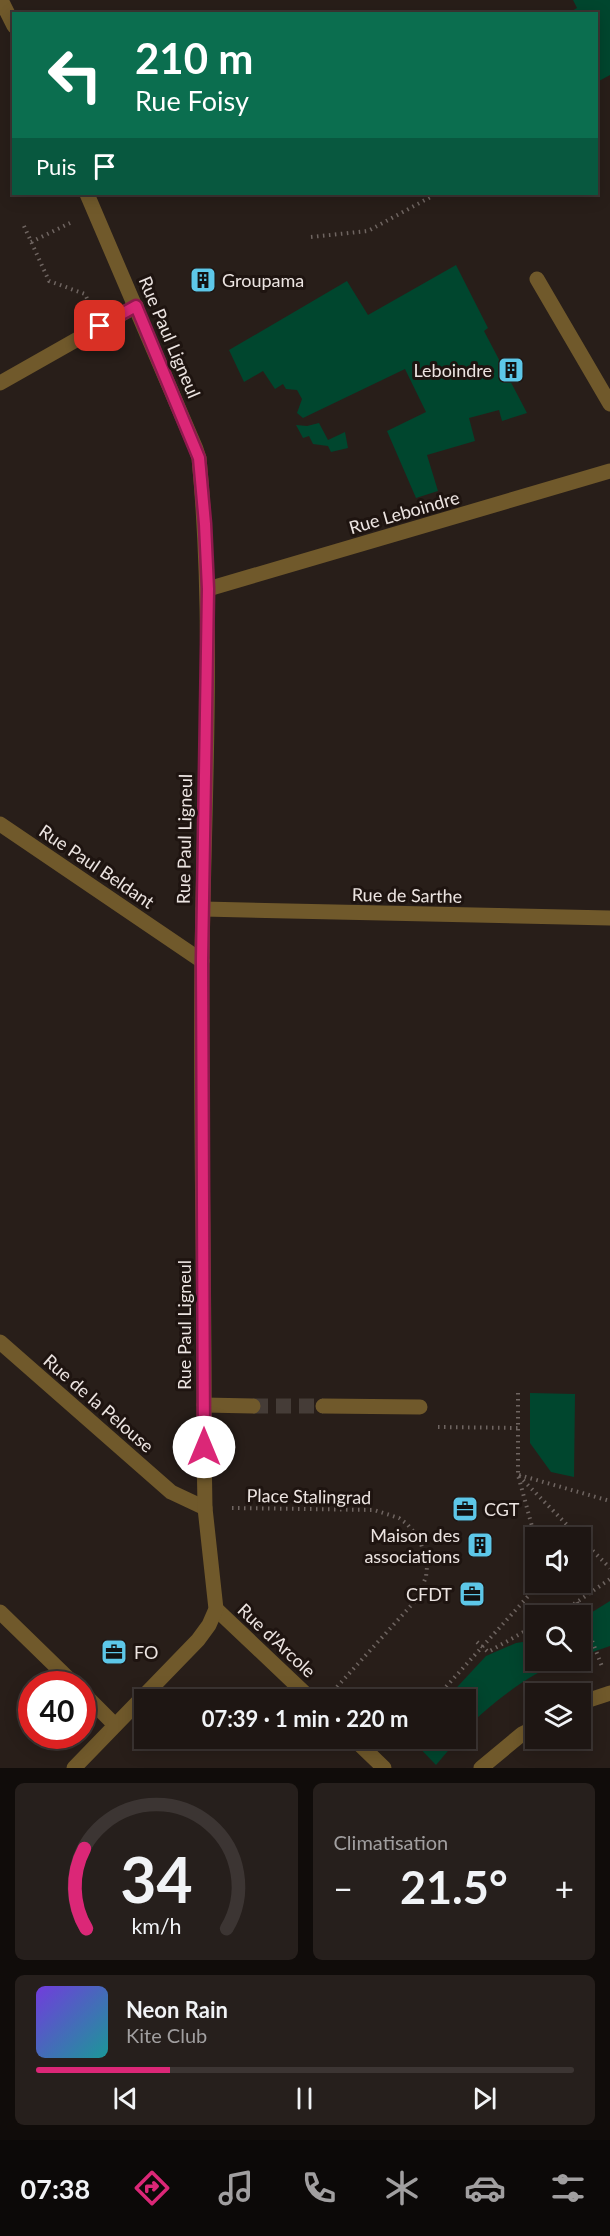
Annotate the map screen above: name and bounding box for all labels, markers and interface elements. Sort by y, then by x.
text: 210 m [135,33,253,83]
icon: left [36,36,114,114]
text: Rue Foisy [135,84,249,117]
icon: arrive [88,150,121,183]
text: Puis [36,153,76,180]
building icon: Groupama [188,265,218,295]
place label: Groupama [222,269,304,291]
street label: Rue Paul Ligneul [134,273,206,401]
pin [74,300,125,351]
icon: arrive [83,309,116,342]
building icon: Leboindre [496,355,526,385]
place label: Leboindre [413,359,492,381]
street label: Rue Leboindre [346,486,462,538]
street label: Rue Paul Ligneul [172,774,196,904]
street label: Rue Paul Beldant [35,819,159,913]
street label: Rue de Sarthe [352,883,462,907]
street label: Rue Paul Ligneul [173,1260,195,1390]
street label: Rue de la Pelouse [39,1349,159,1457]
position arrow [172,1415,236,1479]
street label: Place Stalingrad [246,1484,372,1508]
office icon: CGT [450,1494,480,1524]
place label: CGT [484,1498,520,1520]
place label: Maison des associations [364,1524,460,1567]
map controls [525,1527,591,1749]
button: sound [525,1527,591,1593]
building icon: Maison des associations [465,1530,495,1560]
office icon: CFDT [457,1579,487,1609]
place label: CFDT [406,1583,452,1605]
street label: Rue d'Arcole [233,1598,321,1682]
button: search [525,1605,591,1671]
office icon: FO [99,1637,129,1667]
place label: FO [134,1641,158,1663]
speed limit sign: 40 [18,1671,96,1749]
button: layers [525,1683,591,1749]
text: 07:39 · 1 min · 220 m [202,1705,408,1732]
text: Climatisation [334,1830,448,1854]
text: 34 [120,1841,192,1916]
text: 21.5° [400,1860,508,1914]
text: − [334,1868,353,1908]
text: + [555,1868,574,1908]
text: km/h [131,1913,181,1939]
text: Neon Rain [126,1996,228,2023]
text: Kite Club [126,2023,207,2047]
icon: previous [109,2082,142,2115]
icon: pause [288,2082,321,2115]
icon: next [468,2082,501,2115]
icon: directions [131,2167,173,2209]
icon: music [215,2167,257,2209]
icon: phone [298,2167,340,2209]
icon: climate [381,2167,423,2209]
icon: car [464,2167,506,2209]
icon: filters [547,2167,589,2209]
text: 07:38 [21,2172,90,2205]

